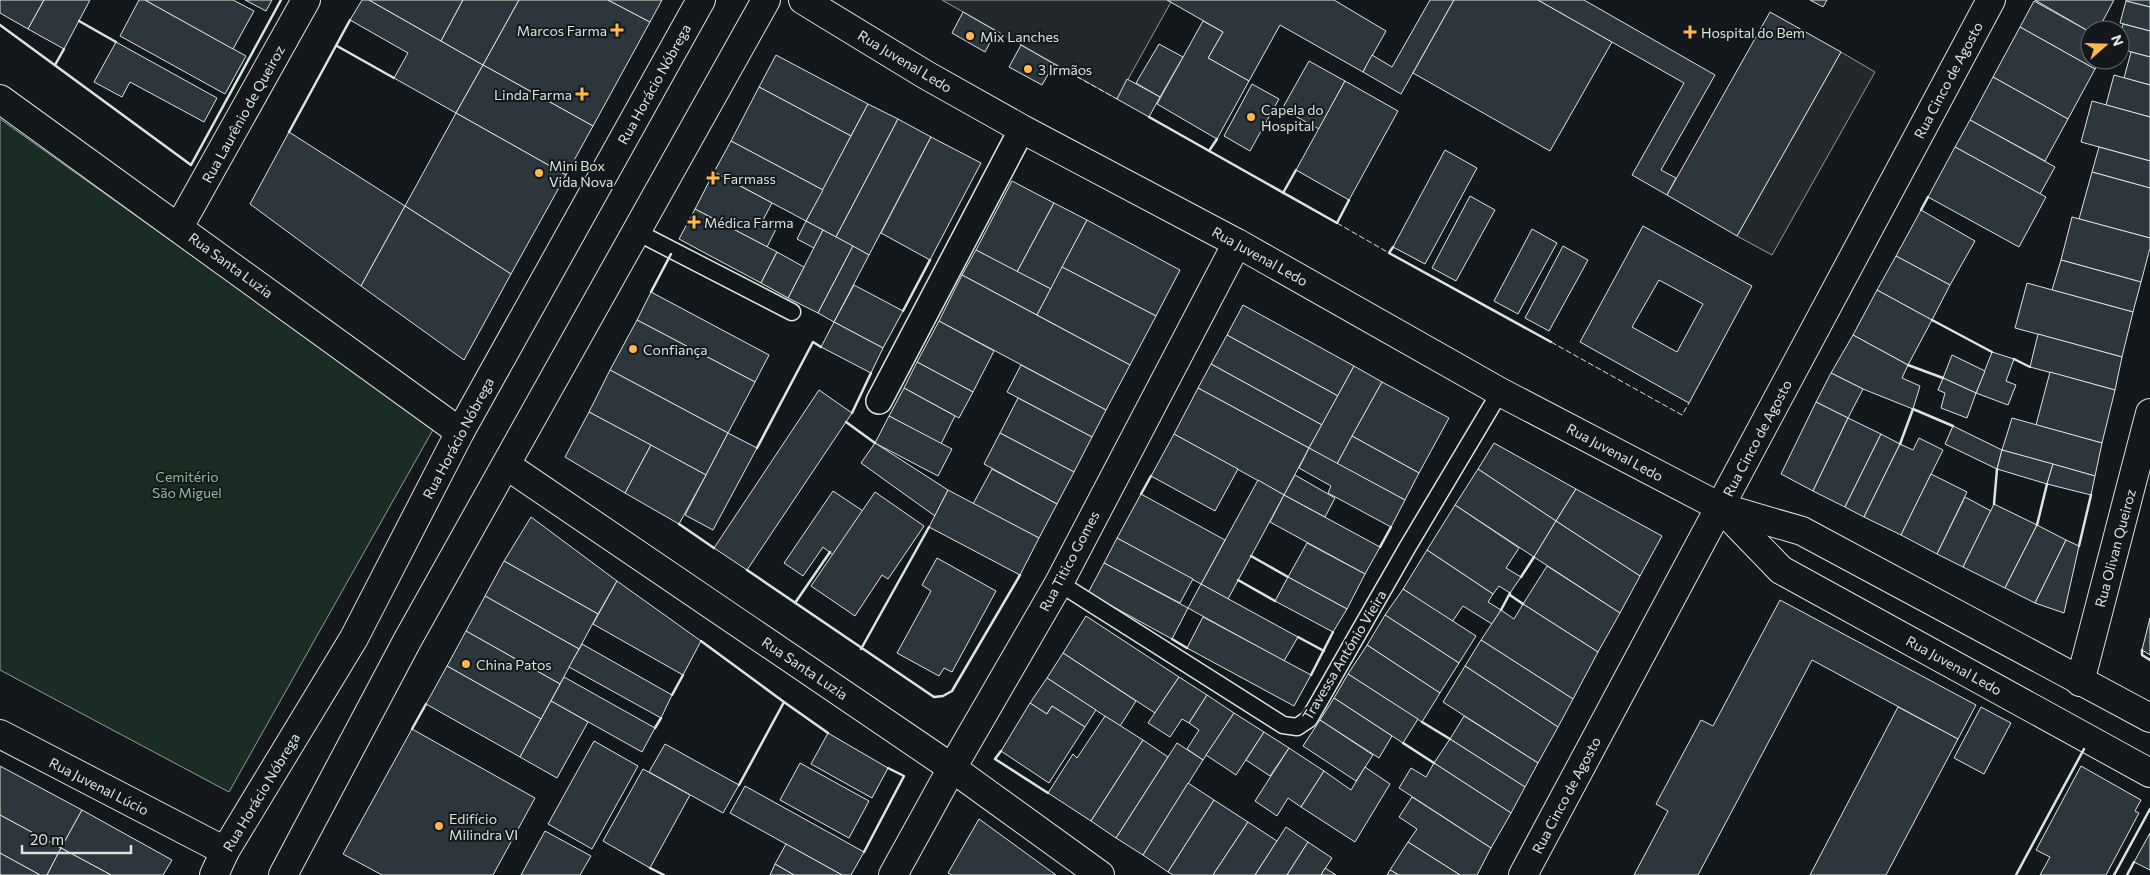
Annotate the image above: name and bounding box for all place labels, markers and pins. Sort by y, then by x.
place label: Marcos Farma [517,22,607,39]
marker: Marcos Farma [611,24,623,36]
place label: Hospital do Bem [1701,24,1805,41]
marker: Hospital do Bem [1683,25,1697,39]
place label: Mix Lanches [980,28,1059,45]
marker: Mix Lanches [964,30,976,42]
place label: 3 Irmãos [1038,61,1092,78]
marker: 3 Irmãos [1022,63,1034,75]
place label: Linda Farma [494,86,572,103]
marker: Linda Farma [576,88,588,100]
place label: Capela do Hospital [1261,101,1324,134]
marker: Capela do Hospital [1245,111,1257,123]
place label: Mini Box Vida Nova [549,157,613,190]
marker: Mini Box Vida Nova [533,167,545,179]
place label: Farmass [723,170,776,187]
marker: Farmass [707,172,719,184]
place label: Médica Farma [704,214,794,231]
marker: Médica Farma [688,216,700,228]
place label: Confiança [643,341,708,358]
marker: Confiança [627,343,639,355]
place label: China Patos [476,656,552,673]
marker: China Patos [460,658,472,670]
place label: Edifício Milindra VI [449,810,518,843]
marker: Edifício Milindra VI [433,820,445,832]

